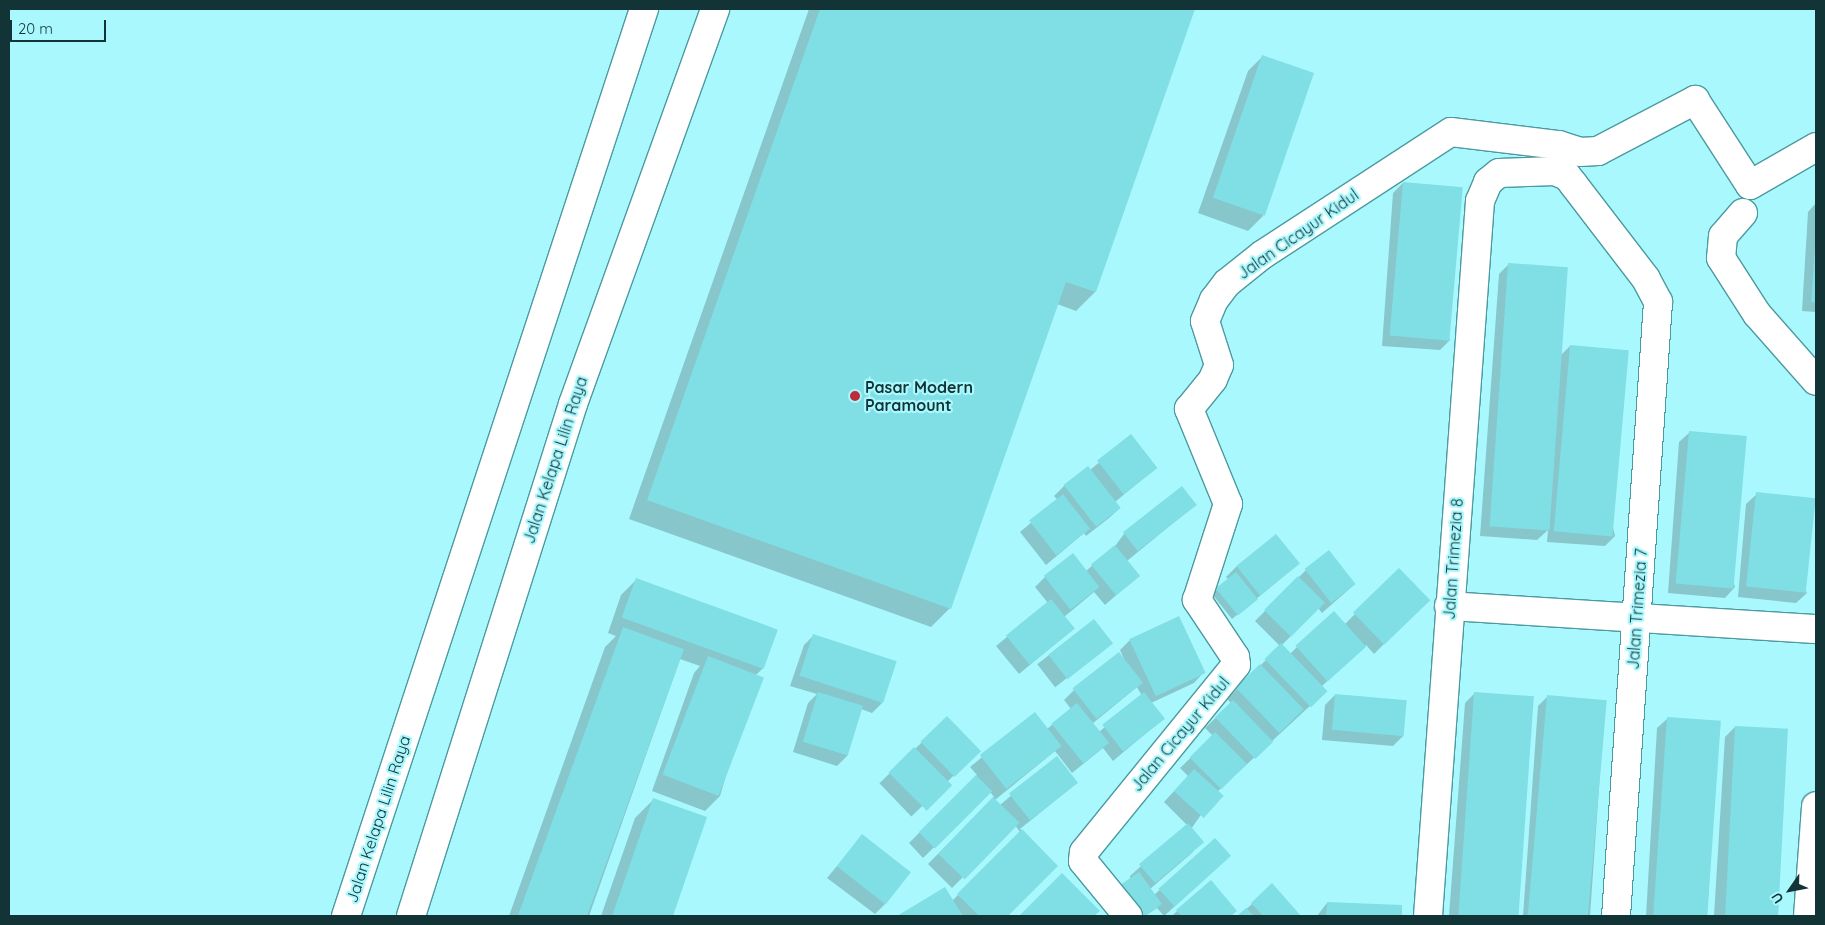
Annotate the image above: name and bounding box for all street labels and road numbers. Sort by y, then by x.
street label: Jalan Cicayur Kidul [1234,185,1362,283]
street label: Jalan Kelapa Lilin Raya [519,374,591,546]
street label: Jalan Trimezia 8 [1439,498,1467,620]
street label: Jalan Trimezia 7 [1623,548,1651,670]
street label: Jalan Cicayur Kidul [1127,673,1233,795]
street label: Jalan Kelapa Lilin Raya [342,733,414,905]

